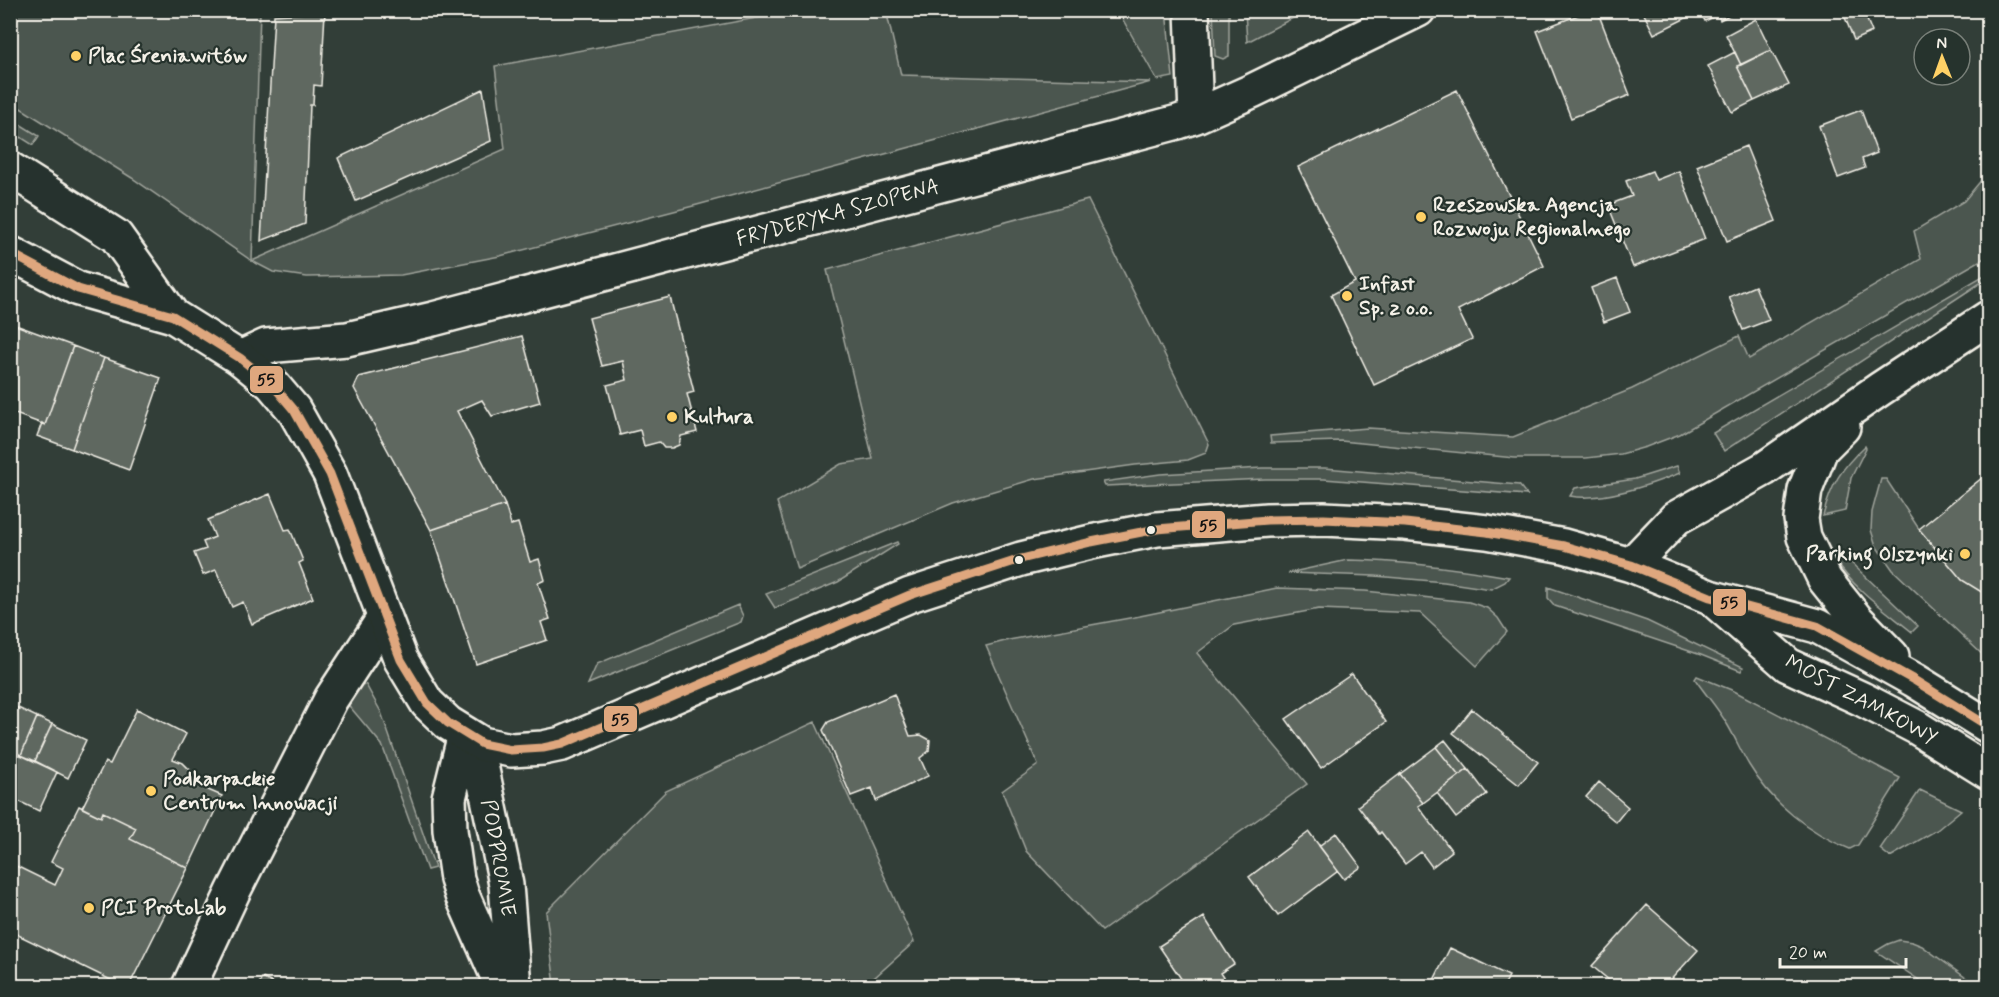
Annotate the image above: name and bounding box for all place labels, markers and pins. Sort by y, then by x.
place label: Plac Śreniawitów [88,42,248,70]
marker: Plac Śreniawitów [69,49,83,63]
place label: Rzeszowska Agencja Rozwoju Regionalnego [1433,191,1631,245]
marker: Rzeszowska Agencja Rozwoju Regionalnego [1414,210,1428,224]
place label: Infast Sp. z o.o. [1359,270,1433,322]
marker: Infast Sp. z o.o. [1340,289,1354,303]
place label: Kultura [684,403,754,431]
marker: Kultura [665,410,679,424]
unlabelled marker [1145,524,1157,536]
place label: Parking Olszynki [1806,540,1953,570]
marker: Parking Olszynki [1958,547,1972,561]
unlabelled marker [1013,554,1025,566]
place label: Podkarpackie Centrum Innowacji [163,765,337,817]
marker: Podkarpackie Centrum Innowacji [144,784,158,798]
place label: PCI ProtoLab [101,894,226,922]
marker: PCI ProtoLab [82,901,96,915]

